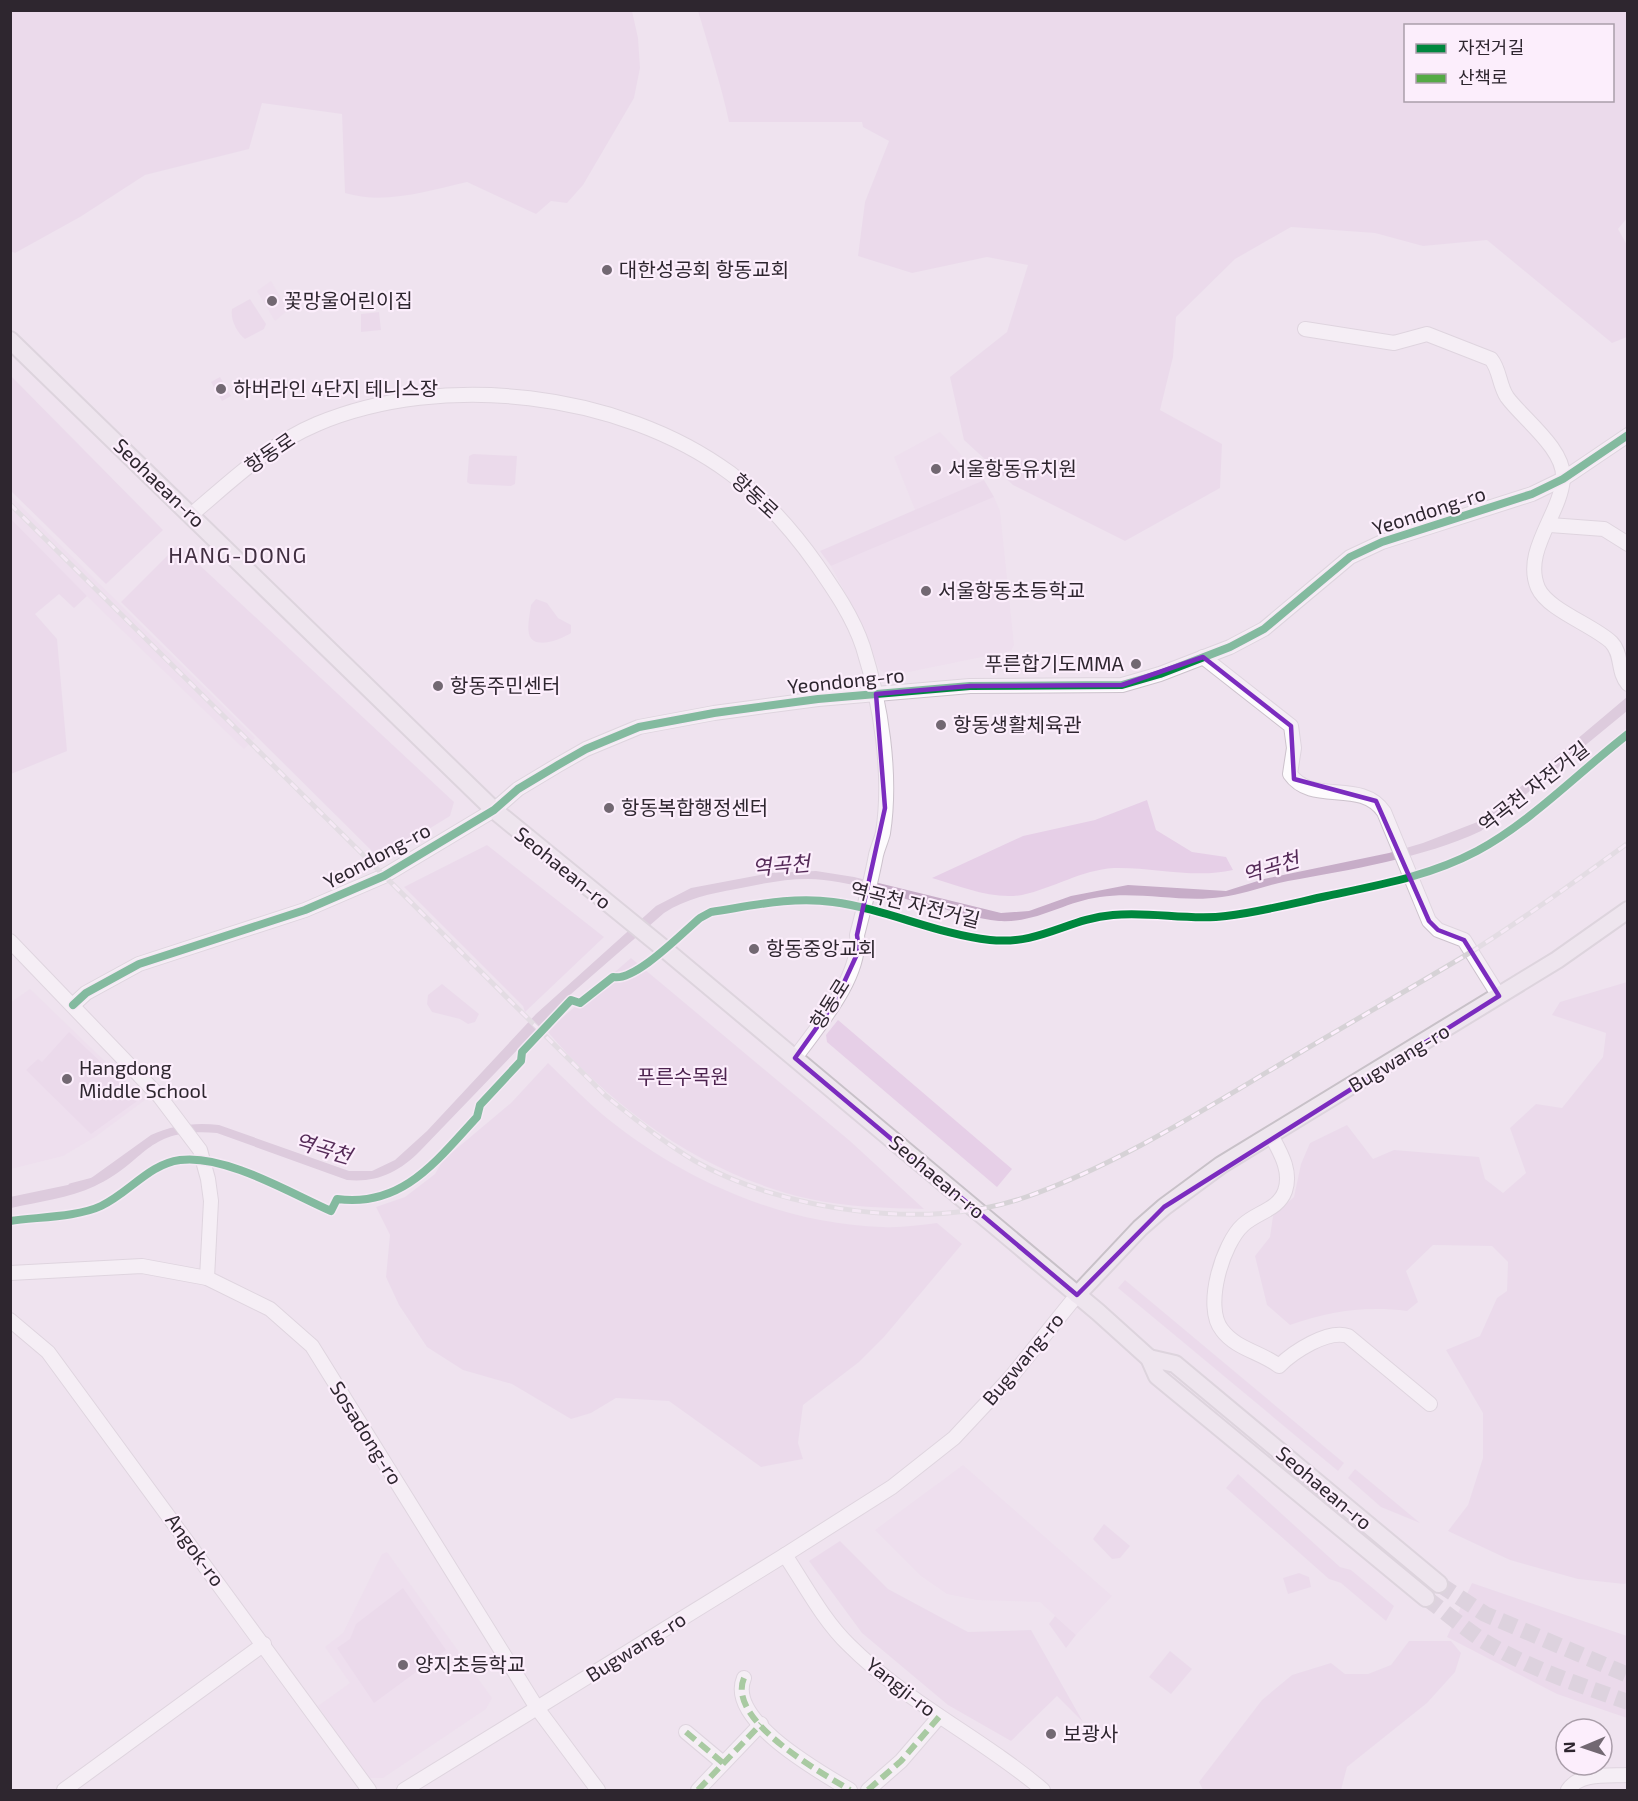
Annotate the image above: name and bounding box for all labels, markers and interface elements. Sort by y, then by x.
legend [1404,24,1614,102]
text: 자전거길 [1458,36,1524,58]
text: 산책로 [1458,66,1508,88]
place label: 대한성공회 항동교회 [619,257,789,281]
marker: 대한성공회 항동교회 [600,263,614,277]
place label: 꽃망울어린이집 [284,288,413,312]
marker: 꽃망울어린이집 [265,294,279,308]
place label: 하버라인 4단지 테니스장 [233,376,438,400]
marker: 하버라인 4단지 테니스장 [214,382,228,396]
street label: 항동로 [240,427,299,478]
street label: Seohaean-ro [109,433,210,532]
place label: 서울항동유치원 [948,456,1077,480]
marker: 서울항동유치원 [929,462,943,476]
street label: 항동로 [727,468,784,523]
street label: Yeondong-ro [1369,480,1488,540]
district label: HANG-DONG [168,541,308,567]
place label: 서울항동초등학교 [938,578,1085,602]
marker: 서울항동초등학교 [919,584,933,598]
place label: 푸른합기도MMA [984,651,1125,675]
marker: 푸른합기도MMA [1129,657,1143,671]
street label: Yeondong-ro [786,662,906,698]
place label: 항동주민센터 [450,673,560,697]
marker: 항동주민센터 [431,679,445,693]
place label: 항동생활체육관 [953,712,1082,736]
marker: 항동생활체육관 [934,718,948,732]
street label: 역곡천 자전거길 [1473,736,1593,837]
place label: 항동복합행정센터 [621,795,768,819]
marker: 항동복합행정센터 [602,801,616,815]
street label: Yeondong-ro [319,817,434,893]
street label: Seohaean-ro [510,821,617,913]
water label: 역곡천 [1239,845,1304,887]
water label: 역곡천 [751,849,813,879]
street label: 역곡천 자전거길 [848,876,983,932]
place label: 항동중앙교회 [766,936,876,960]
marker: 항동중앙교회 [747,942,761,956]
street label: 항동로 [804,974,854,1033]
street label: Bugwang-ro [1344,1018,1453,1097]
place label: Hangdong Middle School [79,1055,207,1102]
park label: 푸른수목원 [637,1064,729,1088]
marker: Hangdong Middle School [60,1072,74,1086]
water label: 역곡천 [292,1127,357,1169]
street label: Seohaean-ro [885,1129,990,1223]
street label: Bugwang-ro [977,1307,1068,1409]
street label: Sosadong-ro [326,1376,408,1489]
street label: Seohaean-ro [1272,1440,1377,1534]
street label: Angok-ro [161,1508,230,1591]
street label: Bugwang-ro [581,1606,690,1686]
street label: Yangji-ro [862,1651,941,1721]
place label: 양지초등학교 [415,1652,525,1676]
marker: 양지초등학교 [396,1658,410,1672]
north arrow [1554,1717,1614,1777]
place label: 보광사 [1063,1721,1118,1745]
marker: 보광사 [1044,1727,1058,1741]
text: N [1559,1741,1578,1754]

